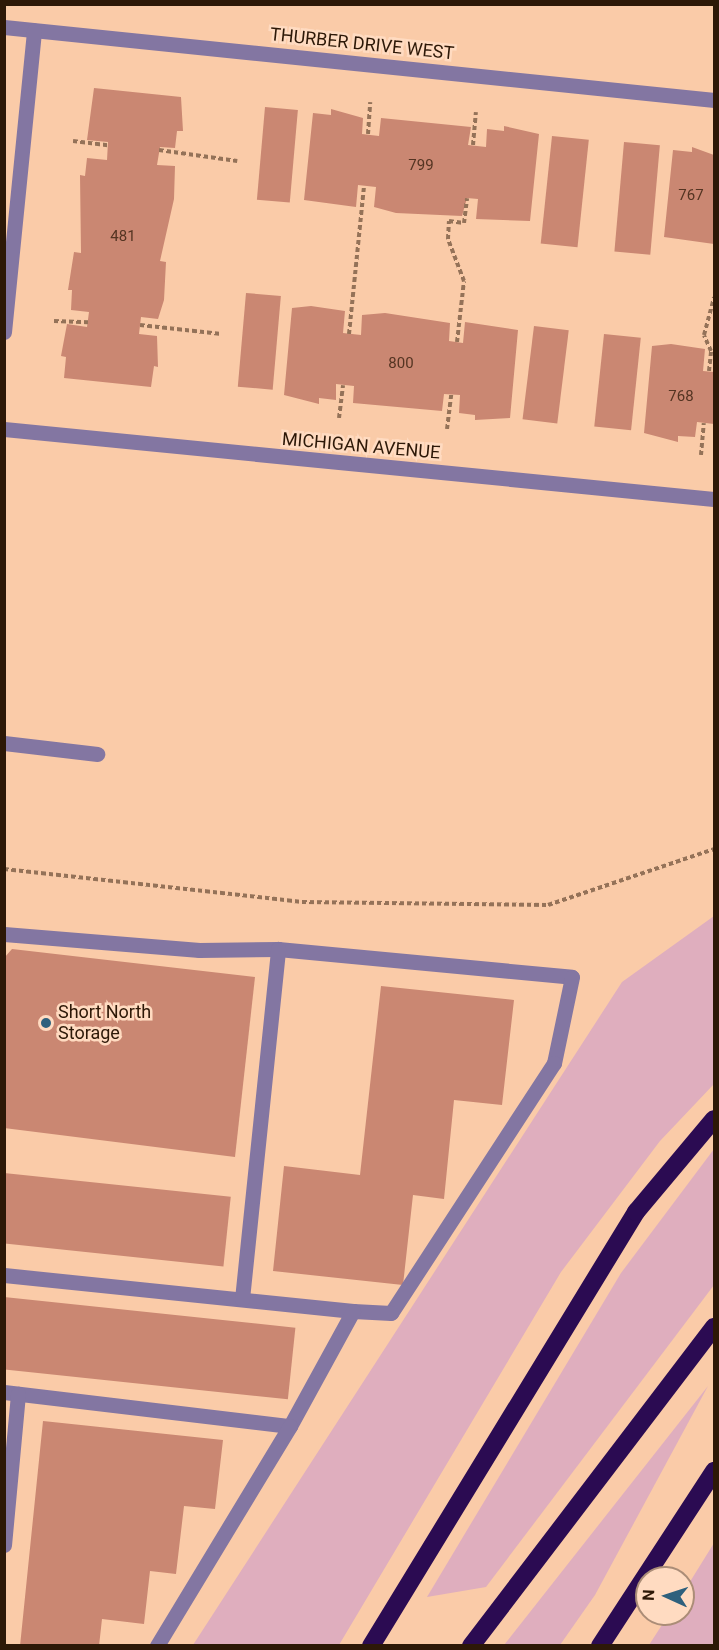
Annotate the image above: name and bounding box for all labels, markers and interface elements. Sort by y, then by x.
street label: THURBER DRIVE WEST [269,24,455,64]
house number: 799 [408,157,434,175]
house number: 767 [678,187,704,205]
house number: 481 [110,228,136,246]
house number: 800 [388,355,414,373]
house number: 768 [668,388,694,406]
street label: MICHIGAN AVENUE [281,428,441,464]
place label: Short North Storage [58,1002,151,1044]
marker: Short North Storage [39,1016,53,1030]
north arrow [635,1566,695,1626]
text: N [639,1589,658,1601]

